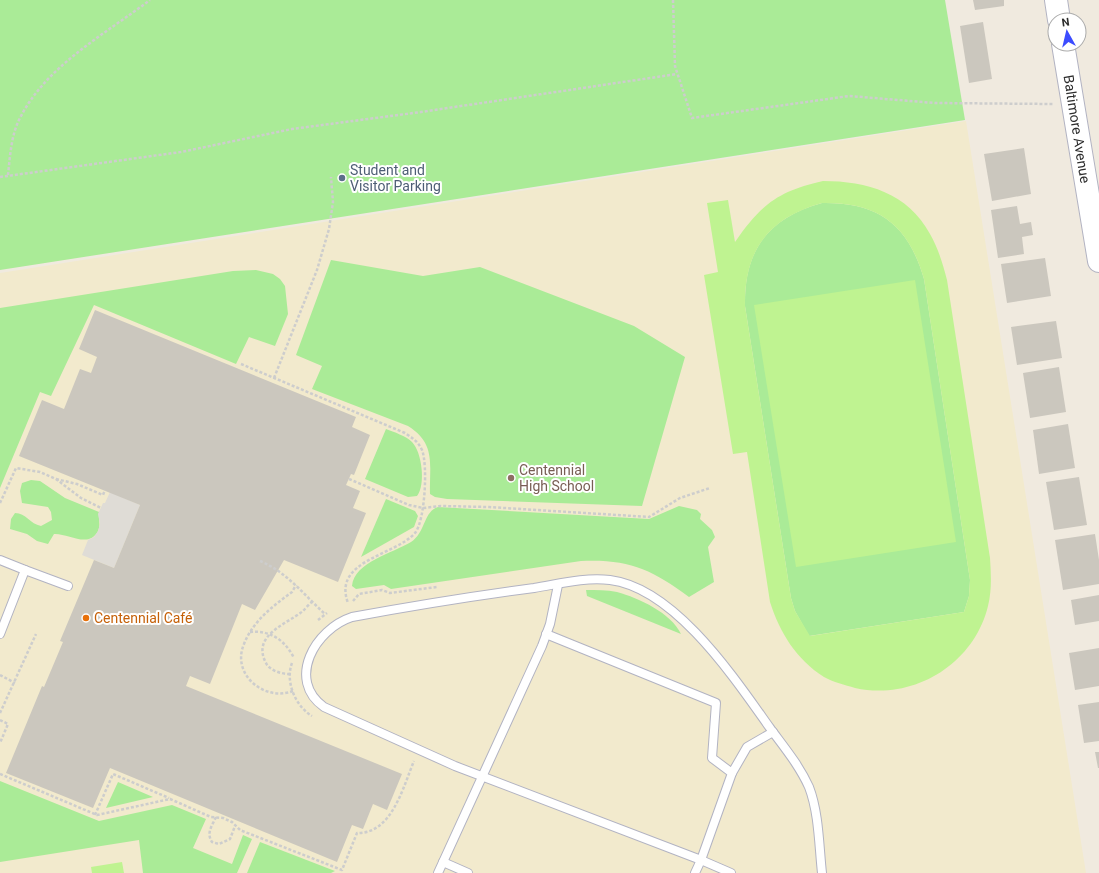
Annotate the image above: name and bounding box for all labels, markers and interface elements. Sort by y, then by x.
north arrow [1047,12,1087,52]
text: N [1061,16,1071,30]
street label: Baltimore Avenue [1061,74,1093,184]
place label: Student and Visitor Parking [350,162,441,194]
marker: Student and Visitor Parking [337,173,347,183]
place label: Centennial High School [519,462,594,494]
marker: Centennial High School [506,473,516,483]
place label: Centennial Café [94,610,193,626]
marker: Centennial Café [81,613,91,623]

